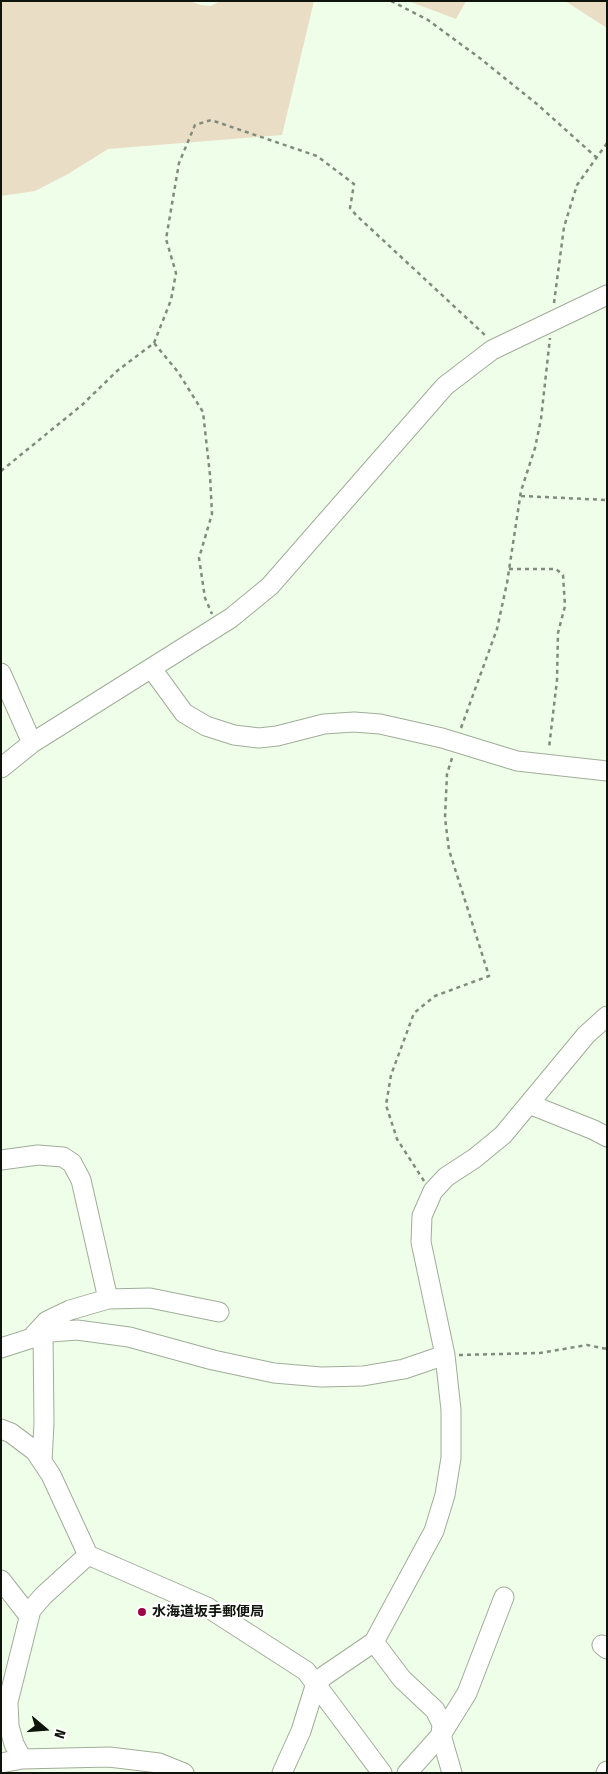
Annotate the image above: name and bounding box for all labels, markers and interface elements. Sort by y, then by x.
place label: 水海道坂手郵便局 [152,1604,264,1620]
marker: 水海道坂手郵便局 [136,1606,148,1618]
north arrow [20,1704,70,1754]
text: N [50,1727,69,1740]

